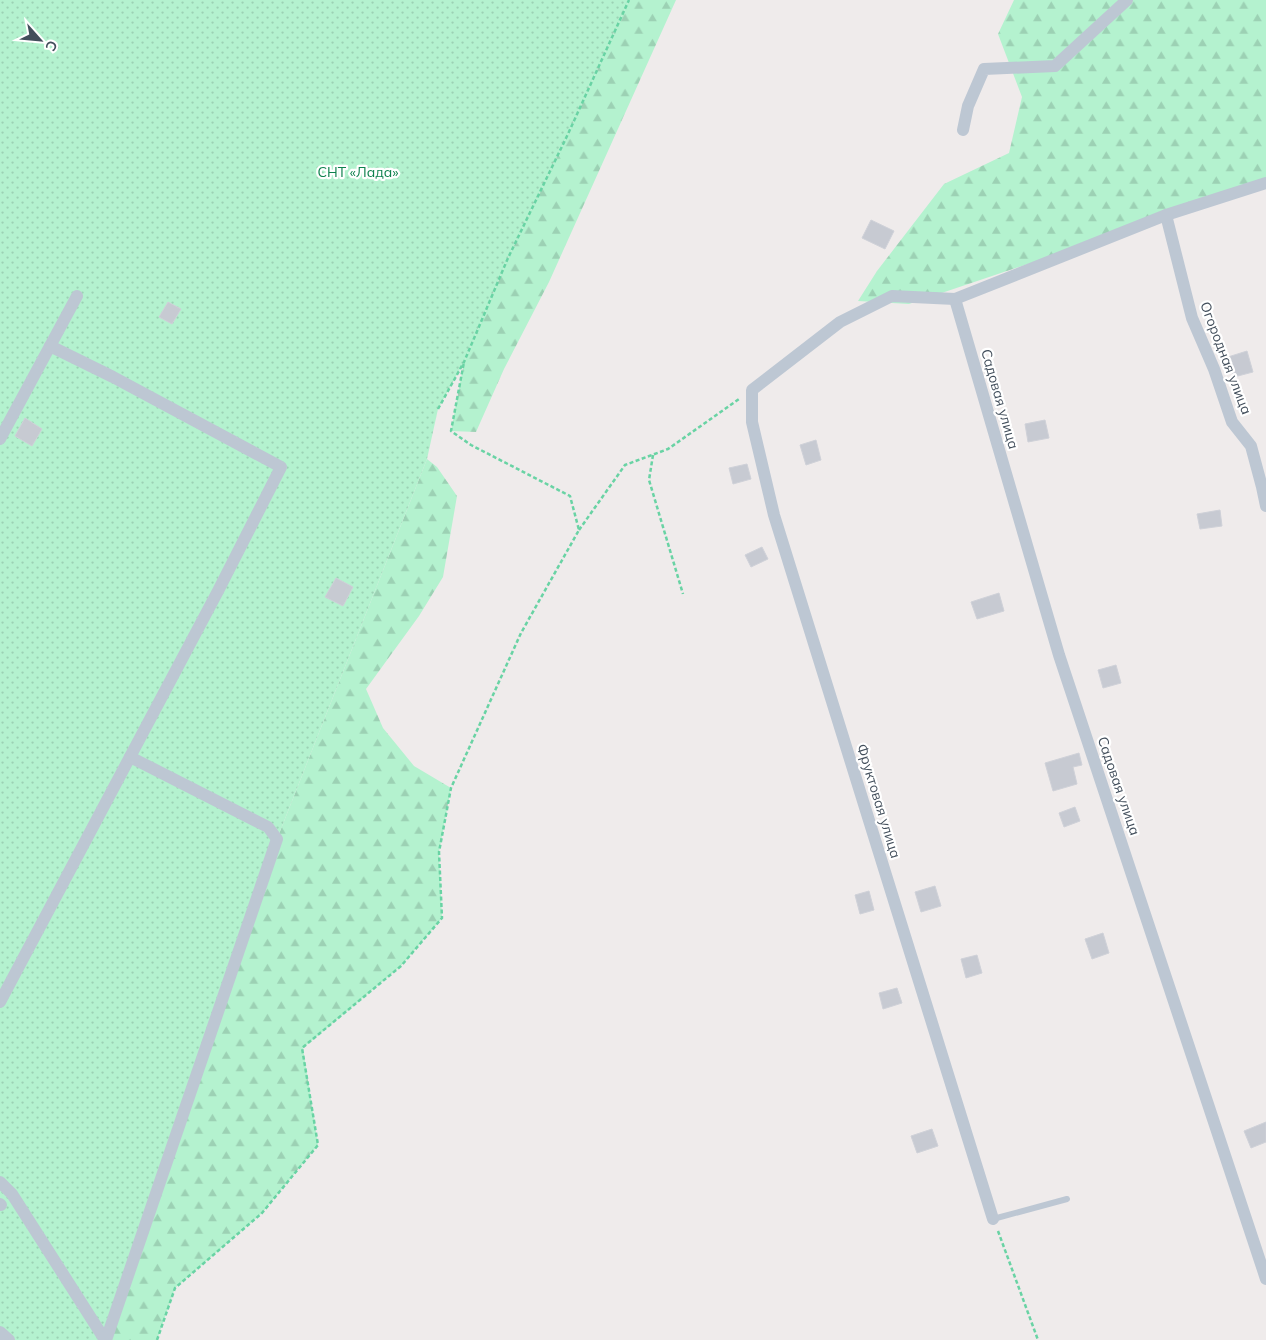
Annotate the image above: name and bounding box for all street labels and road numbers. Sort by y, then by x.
street label: Огородная улица [1196,299,1256,417]
street label: Садовая улица [977,347,1023,451]
street label: Садовая улица [1094,734,1144,838]
street label: Фруктовая улица [853,742,905,860]

